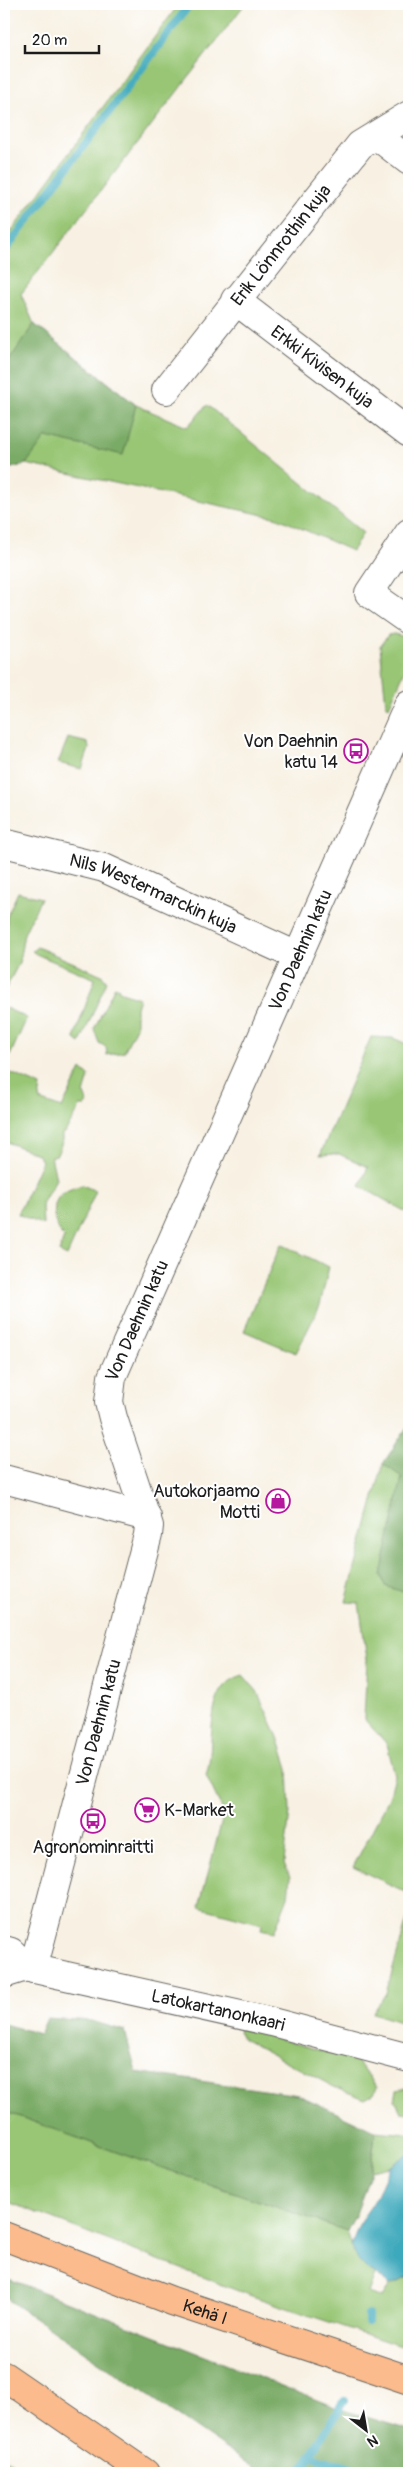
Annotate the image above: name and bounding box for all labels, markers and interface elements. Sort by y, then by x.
scale bar [25,22,99,54]
text: 20 m [32,31,67,50]
street label: Erik Lönnrothin kuja [226,180,336,311]
street label: Erkki Kivisen kuja [266,321,378,414]
place label: Von Daehnin katu 14 [243,730,339,774]
bus stop icon: Von Daehnin katu 14 [343,738,369,764]
street label: Nils Westermarckin kuja [67,849,241,939]
street label: Von Daehnin katu [264,886,338,1015]
street label: Von Daehnin katu [100,1257,174,1385]
place label: Autokorjaamo Motti [153,1480,260,1524]
shop icon: Autokorjaamo Motti [265,1488,291,1514]
street label: Von Daehnin katu [71,1657,127,1789]
supermarket icon: K-Market [134,1797,160,1823]
place label: K-Market [164,1799,235,1822]
bus stop icon: Agronominraitti [80,1808,106,1834]
place label: Agronominraitti [33,1836,153,1859]
street label: Latokartanonkaari [149,1984,287,2037]
street label: Kehä I [180,2294,230,2331]
north arrow [340,2404,390,2454]
text: N [364,2431,381,2450]

